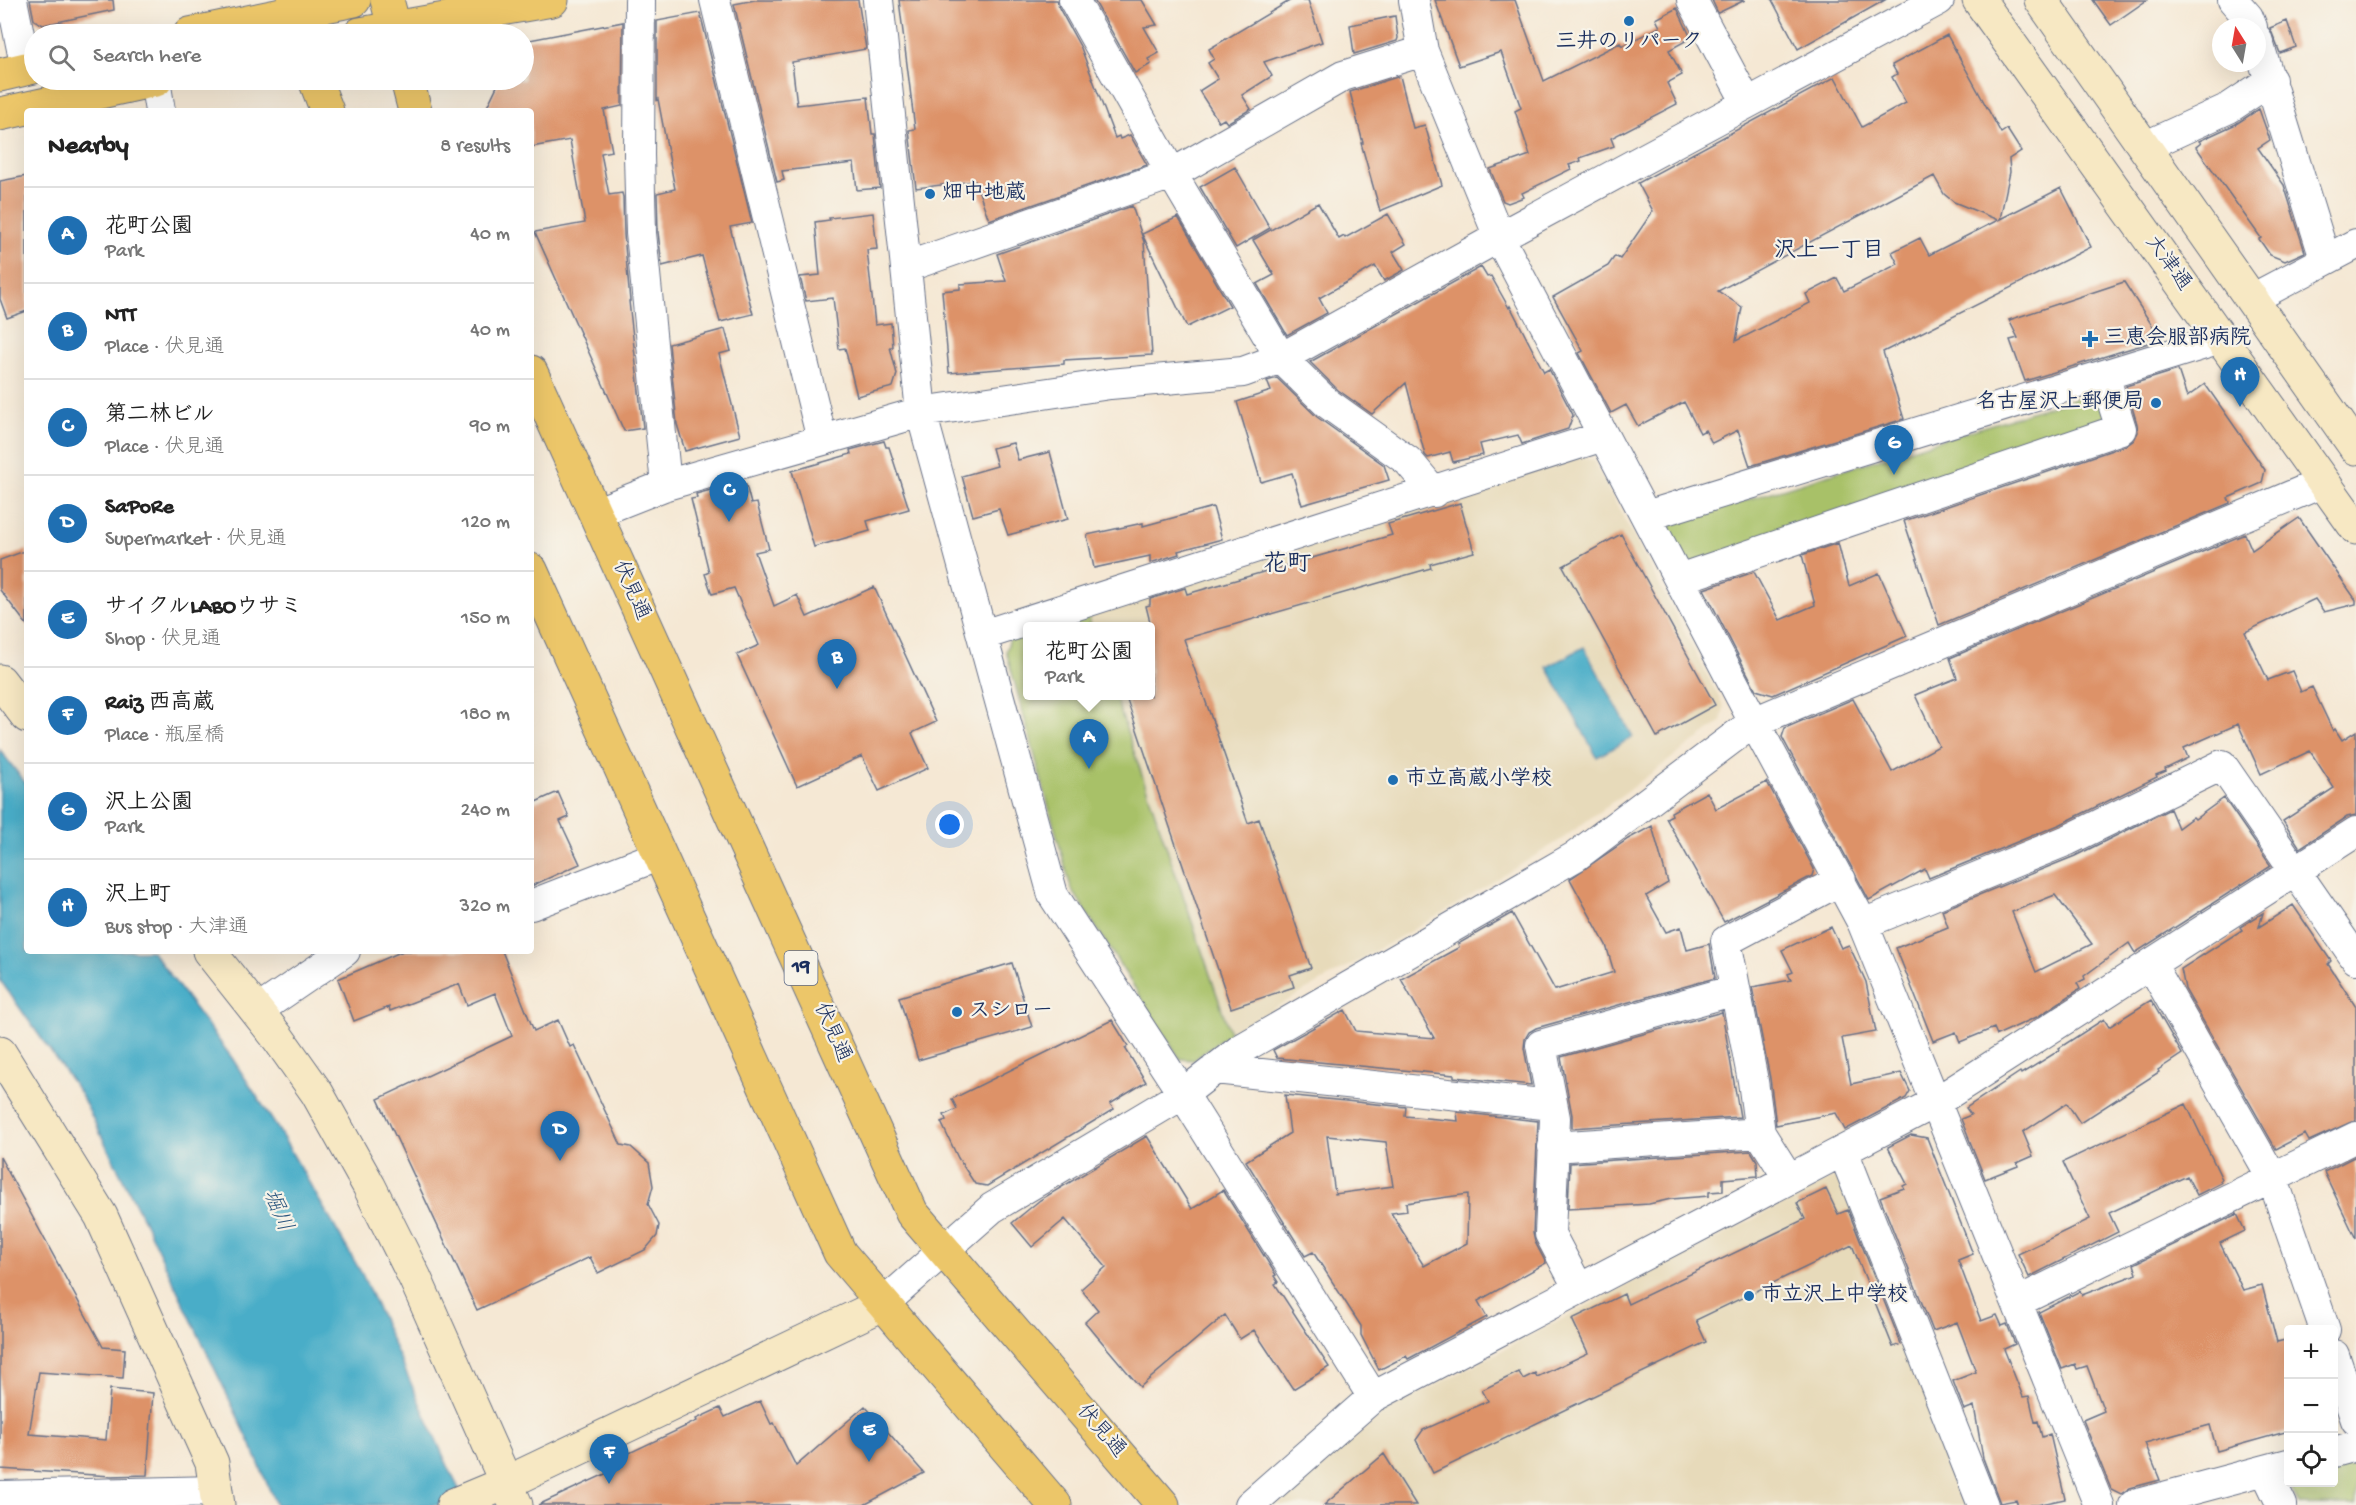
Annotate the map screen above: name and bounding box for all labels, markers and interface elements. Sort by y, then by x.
marker: 三井のリパーク [1622,14,1636,28]
north arrow [2212,18,2266,72]
search box [24,24,534,90]
place label: 三井のリパーク [1556,29,1703,56]
icon: search [45,41,78,74]
text: Search here [93,44,201,70]
text: Nearby [48,132,129,163]
text: 8 results [440,136,510,159]
place label: 畑中地蔵 [942,180,1026,207]
marker: 畑中地蔵 [923,187,937,201]
text: 花町公園 [105,215,193,241]
text: A [62,224,73,247]
text: 40 m [470,224,510,247]
street label: 大津通 [2138,231,2196,297]
district label: 沢上一丁目 [1774,238,1884,265]
text: Park [105,241,143,264]
text: NTT [105,303,136,329]
text: B [62,320,73,343]
text: 40 m [470,320,510,343]
place label: 三恵会服部病院 [2104,325,2251,352]
marker: 三恵会服部病院 [2081,330,2099,348]
text: Place · 伏見通 [105,337,224,360]
pin: H [2220,358,2260,407]
place label: 名古屋沢上郵便局 [1976,389,2144,416]
marker: 名古屋沢上郵便局 [2149,396,2163,410]
text: 第二林ビル [105,403,215,429]
text: C [62,416,73,439]
text: 90 m [470,416,510,439]
pin: G [1874,426,1914,475]
text: Place · 伏見通 [105,437,224,460]
pin: C [710,472,748,522]
text: SaPoRe [105,495,174,521]
text: D [61,512,74,535]
text: 120 m [462,512,510,535]
text: Supermarket · 伏見通 [105,529,286,552]
district label: 花町 [1263,550,1311,580]
street label: 伏見通 [606,557,655,625]
text: サイクルLABOウサミ [105,595,302,621]
text: E [61,608,74,631]
text: 150 m [461,608,510,631]
popup [1023,622,1155,700]
text: Shop · 伏見通 [105,629,221,652]
pin: B [818,640,856,689]
text: 花町公園 [1045,641,1133,667]
text: Park [1045,667,1083,690]
text: Raiz 西高蔵 [105,691,214,717]
text: F [62,704,73,727]
text: 180 m [461,704,510,727]
pin: A [1070,720,1108,769]
text: Place · 瓶屋橋 [105,725,224,748]
place label: 市立高蔵小学校 [1405,766,1552,793]
marker: 市立高蔵小学校 [1386,773,1400,787]
text: 沢上公園 [105,791,193,817]
text: G [61,800,74,823]
text: 240 m [460,800,510,823]
your location [935,810,964,839]
text: Park [105,817,143,840]
text: 沢上町 [105,883,171,909]
text: H [62,896,73,919]
text: 320 m [460,896,510,919]
text: Bus stop · 大津通 [105,917,248,940]
road number: 19 [784,951,818,985]
street label: 伏見通 [807,999,856,1067]
place label: スシロー [969,1000,1053,1025]
marker: スシロー [950,1005,964,1019]
pin: D [540,1112,580,1161]
water label: 堀川 [255,1186,297,1236]
place label: 市立沢上中学校 [1761,1282,1908,1309]
marker: 市立沢上中学校 [1742,1289,1756,1303]
map controls [2284,1325,2338,1487]
button: + [2284,1325,2338,1379]
button: − [2284,1379,2338,1433]
street label: 伏見通 [1070,1399,1131,1464]
pin: E [850,1412,888,1462]
button: locate [2284,1433,2338,1487]
pin: F [590,1434,628,1484]

